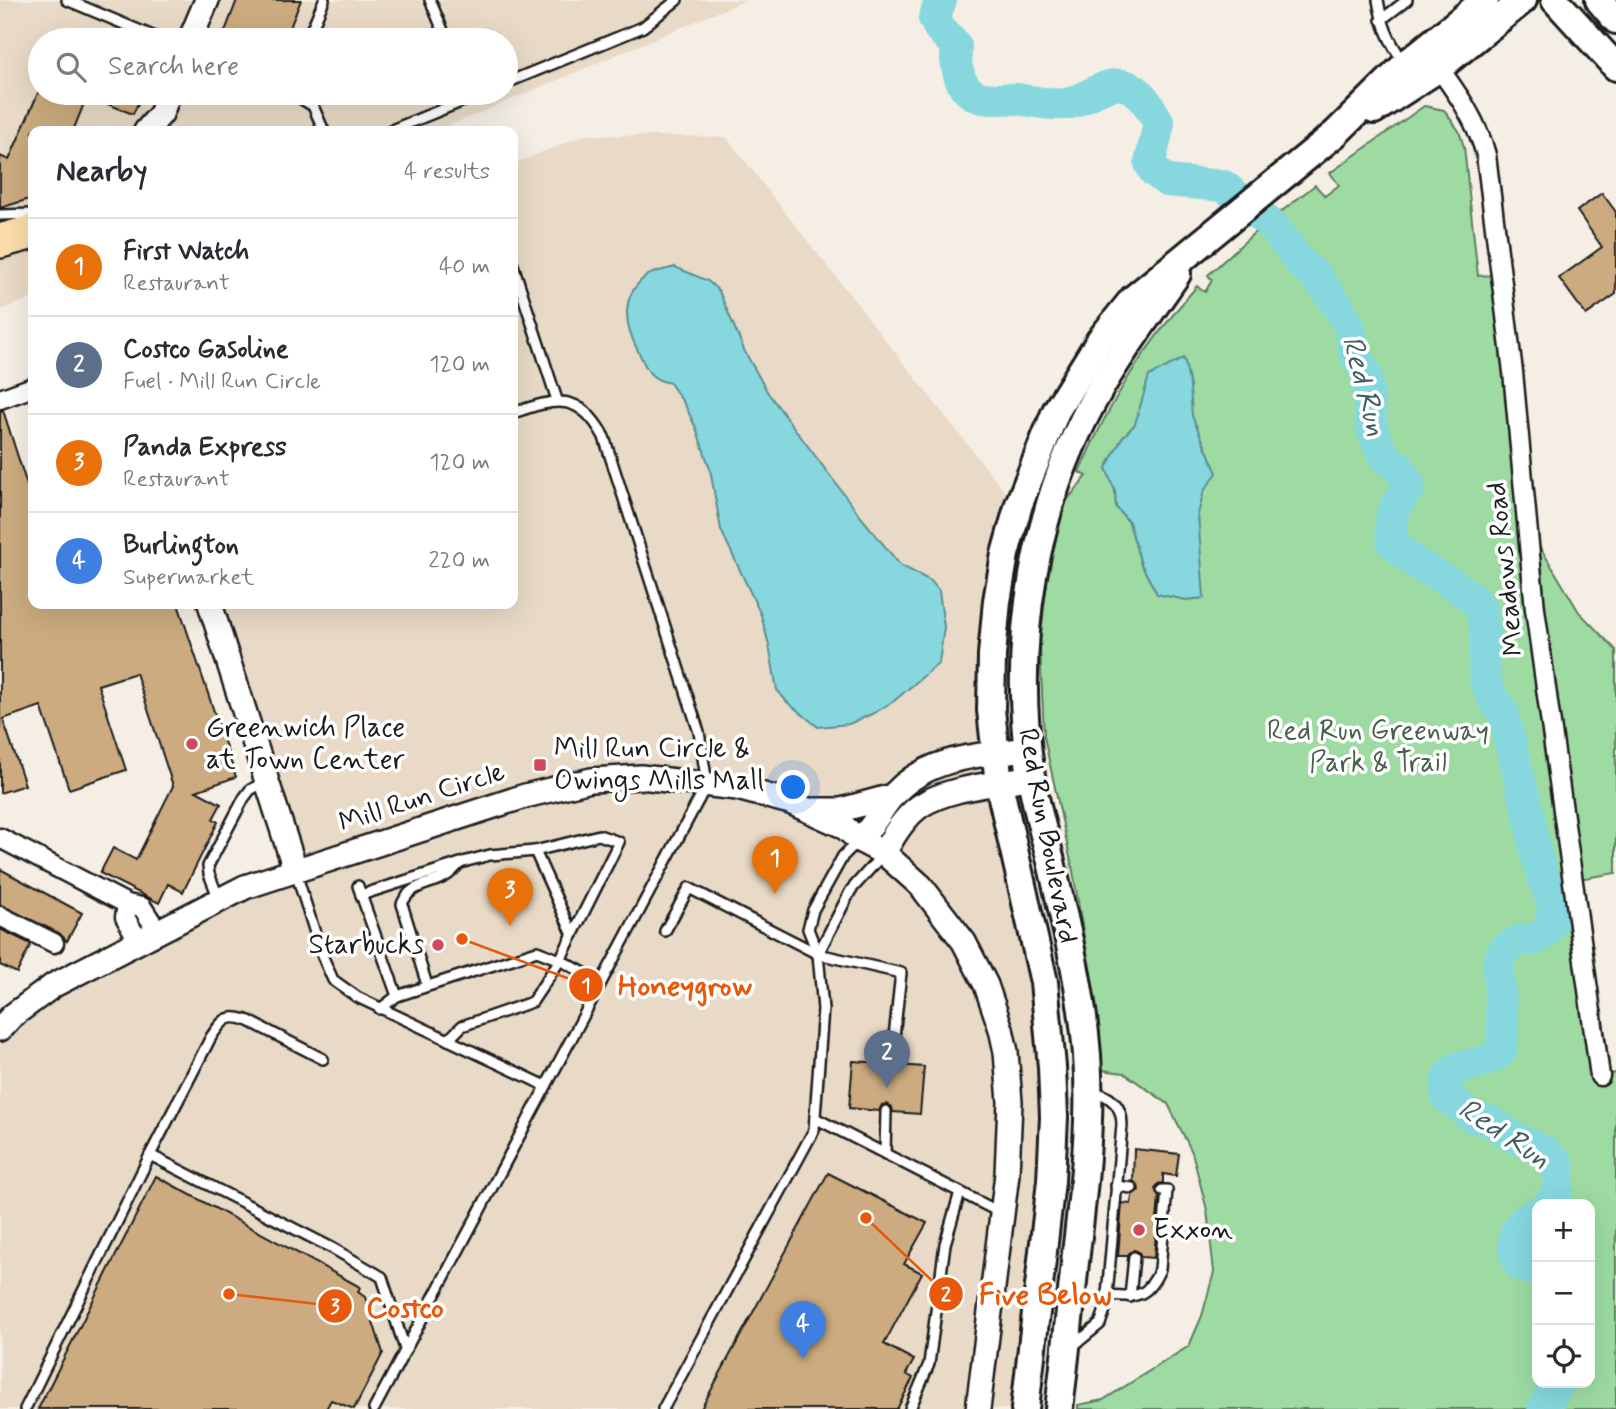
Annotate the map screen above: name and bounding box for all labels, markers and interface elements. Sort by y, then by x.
search box [28,28,518,105]
icon: search [52,48,90,86]
text: Search here [108,50,239,84]
text: Nearby [56,152,147,191]
text: 4 results [404,157,490,187]
text: First Watch [123,235,249,269]
text: 1 [74,252,84,282]
text: 40 m [439,252,490,282]
text: Restaurant [123,269,230,299]
water label: Red Run [1332,332,1396,440]
text: Costco Gasoline [123,333,289,367]
text: 2 [73,350,85,380]
text: 120 m [429,350,490,380]
text: Fuel · Mill Run Circle [123,367,321,397]
text: Panda Express [123,431,287,465]
text: 3 [74,448,84,478]
text: 120 m [429,448,490,478]
text: Restaurant [123,465,230,495]
street label: Meadows Road [1478,480,1534,658]
text: Burlington [123,529,239,563]
text: 4 [72,546,86,576]
text: 220 m [428,546,490,576]
text: Supermarket [123,563,254,593]
place label: Greenwich Place at Town Center [206,710,405,779]
park label: Red Run Greenway Park & Trail [1267,713,1489,782]
street label: Red Run Boulevard [1008,725,1086,947]
place label: Mill Run Circle & Owings Mills Mall [554,731,764,802]
marker: Greenwich Place at Town Center [184,736,200,752]
street label: Mill Run Circle [334,754,510,842]
marker: Mill Run Circle & Owings Mills Mall [532,757,548,773]
your location [776,770,810,804]
pin: 1 [752,836,798,894]
pin: 3 [487,868,533,926]
place label: Starbucks [308,927,424,964]
marker: Starbucks [430,937,446,953]
callout: Honeygrow [569,959,766,1010]
text: Honeygrow [618,967,752,1007]
text: 1 [581,972,591,1000]
pin: 2 [864,1030,910,1088]
water label: Red Run [1451,1090,1557,1178]
map controls [1532,1199,1595,1388]
button: + [1532,1199,1595,1262]
place label: Exxon [1153,1212,1233,1249]
marker: Exxon [1131,1222,1147,1238]
button: − [1532,1262,1595,1325]
callout: Five Below [928,1268,1127,1319]
text: Five Below [979,1276,1112,1315]
callout: Costco [317,1281,458,1332]
text: 2 [941,1281,952,1309]
text: Costco [366,1289,444,1328]
text: 3 [330,1293,340,1321]
pin: 4 [780,1301,826,1359]
button: locate [1532,1325,1595,1388]

